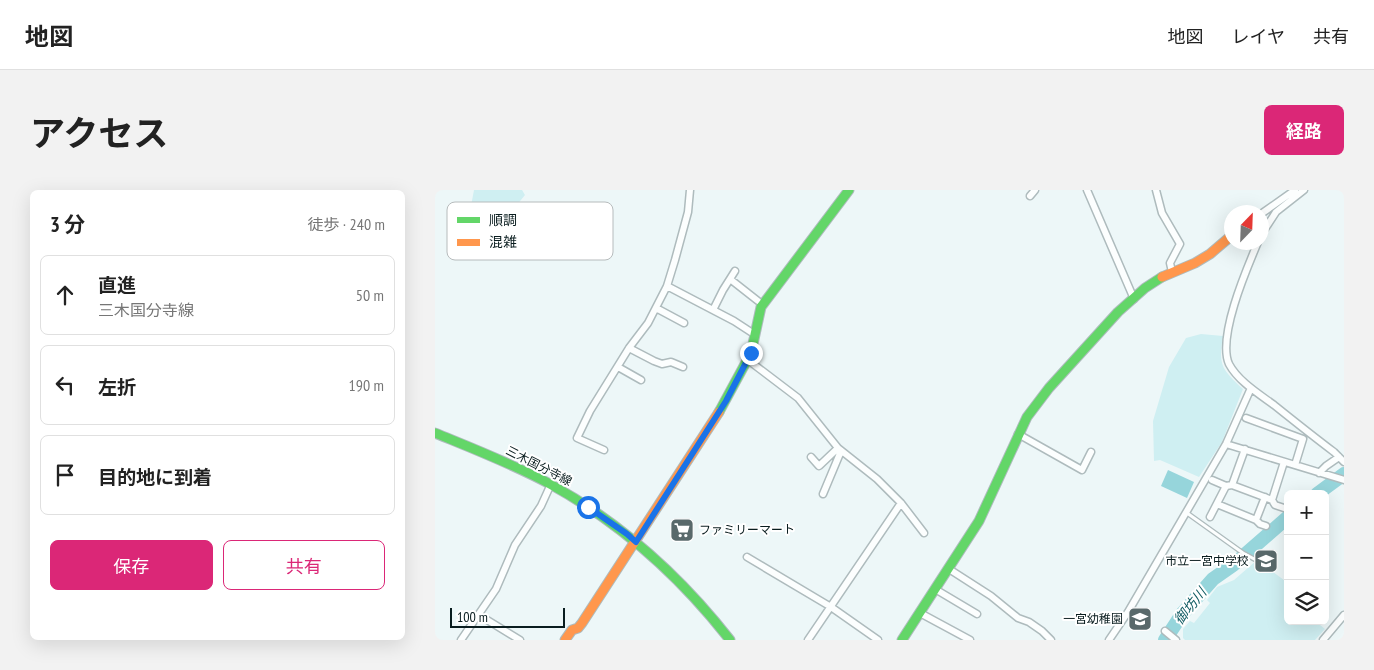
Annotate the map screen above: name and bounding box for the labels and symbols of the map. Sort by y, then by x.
legend [447,202,613,260]
north arrow [1224,205,1269,250]
text: 順調 [489,211,517,229]
text: 混雑 [489,233,517,251]
route end [740,342,763,365]
street label: 三木国分寺線 [504,443,575,489]
route start [577,496,600,519]
supermarket icon: ファミリーマート [669,517,695,543]
place label: ファミリーマート [699,522,795,537]
school or university icon: 市立一宮中学校 [1253,548,1279,574]
place label: 市立一宮中学校 [1165,553,1249,568]
water label: 御坊川 [1170,582,1211,628]
scale bar [450,605,565,628]
school or university icon: 一宮幼稚園 [1127,606,1153,632]
place label: 一宮幼稚園 [1063,611,1123,626]

